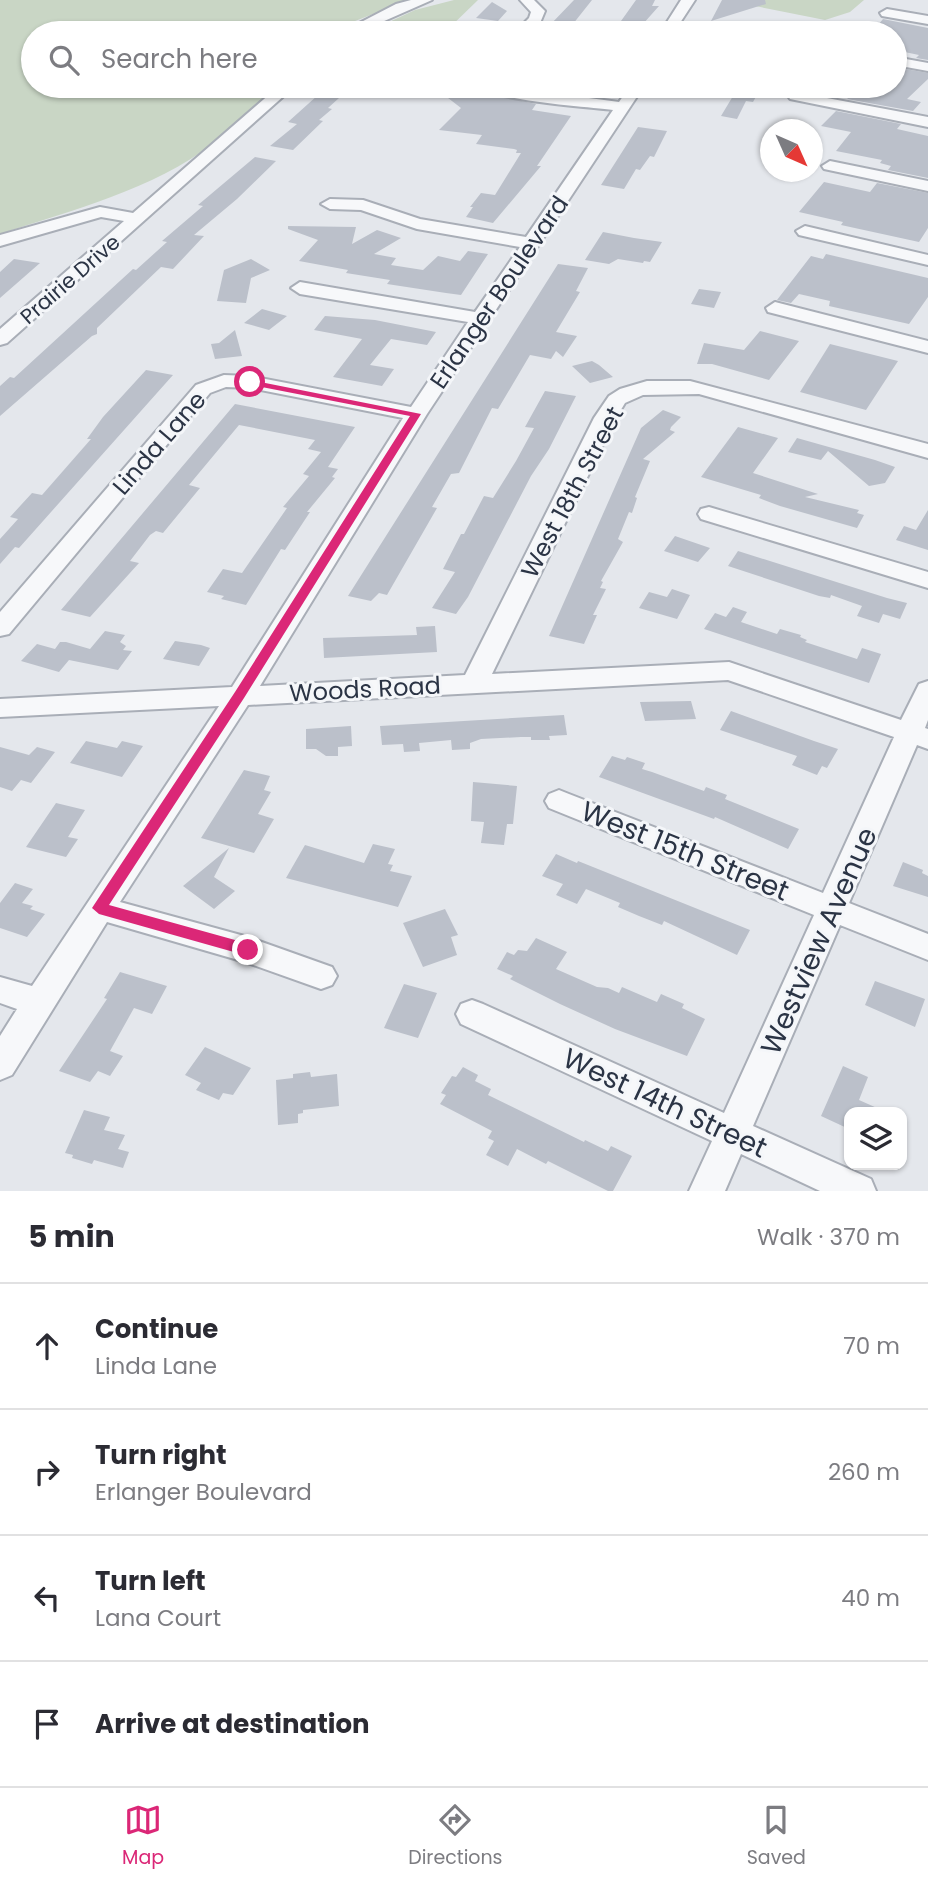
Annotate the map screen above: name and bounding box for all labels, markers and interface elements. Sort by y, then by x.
search box [21,21,907,98]
icon: search [45,41,83,79]
text: Search here [101,41,258,77]
north arrow [760,119,823,182]
street label: Erlanger Boulevard [422,189,576,395]
street label: Prairie Drive [14,227,126,331]
route start [234,366,265,397]
street label: Linda Lane [105,384,213,502]
street label: West 18th Street [513,401,631,583]
street label: Woods Road [288,669,442,709]
street label: West 15th Street [575,792,795,910]
street label: Westview Avenue [751,821,887,1061]
route end [232,934,263,965]
street label: West 14th Street [557,1039,773,1167]
map controls [844,1107,907,1170]
button: layers [844,1107,907,1170]
text: 5 min [28,1215,115,1258]
text: Walk · 370 m [757,1221,900,1253]
text: Continue [95,1311,218,1347]
icon: ahead [28,1327,66,1365]
text: 70 m [843,1330,900,1362]
text: Linda Lane [95,1350,217,1382]
text: Turn right [95,1437,227,1473]
icon: right [28,1453,66,1491]
text: 260 m [828,1456,900,1488]
text: Erlanger Boulevard [95,1476,312,1508]
text: Turn left [95,1563,206,1599]
icon: left [28,1579,66,1617]
text: 40 m [841,1582,900,1614]
text: Lana Court [95,1602,221,1634]
icon: arrive [28,1705,66,1743]
text: Arrive at destination [95,1706,370,1742]
tab: Map [122,1801,164,1872]
tab: Directions [408,1801,503,1872]
tab: Saved [747,1801,806,1872]

